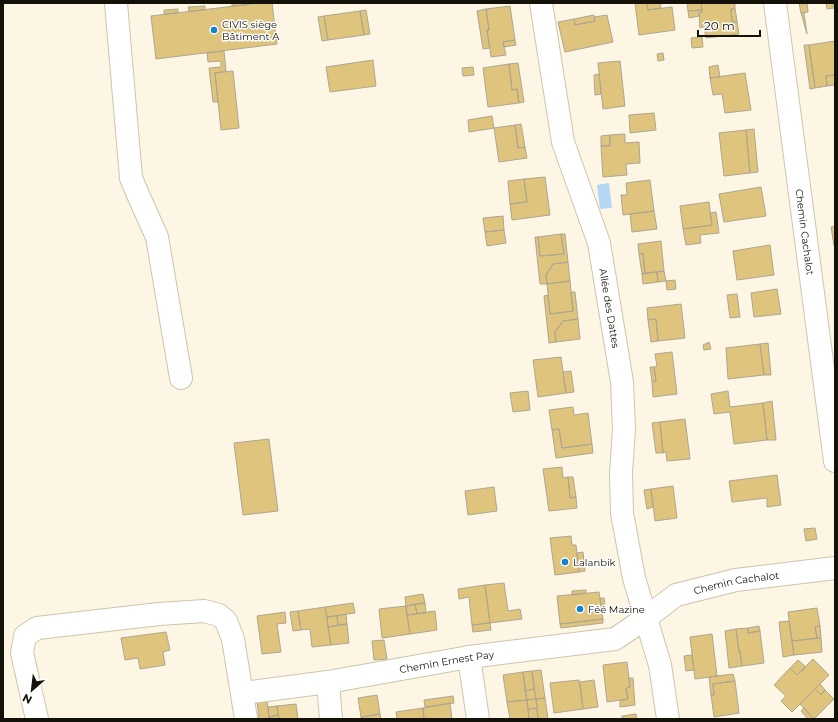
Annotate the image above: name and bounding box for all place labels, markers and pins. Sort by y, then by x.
place label: CIVIS siège Bâtiment A [222,18,280,43]
marker: CIVIS siège Bâtiment A [209,25,219,35]
place label: Lalanbik [573,556,616,569]
marker: Lalanbik [560,557,570,567]
place label: Féé Mazine [588,603,645,616]
marker: Féé Mazine [575,604,585,614]

